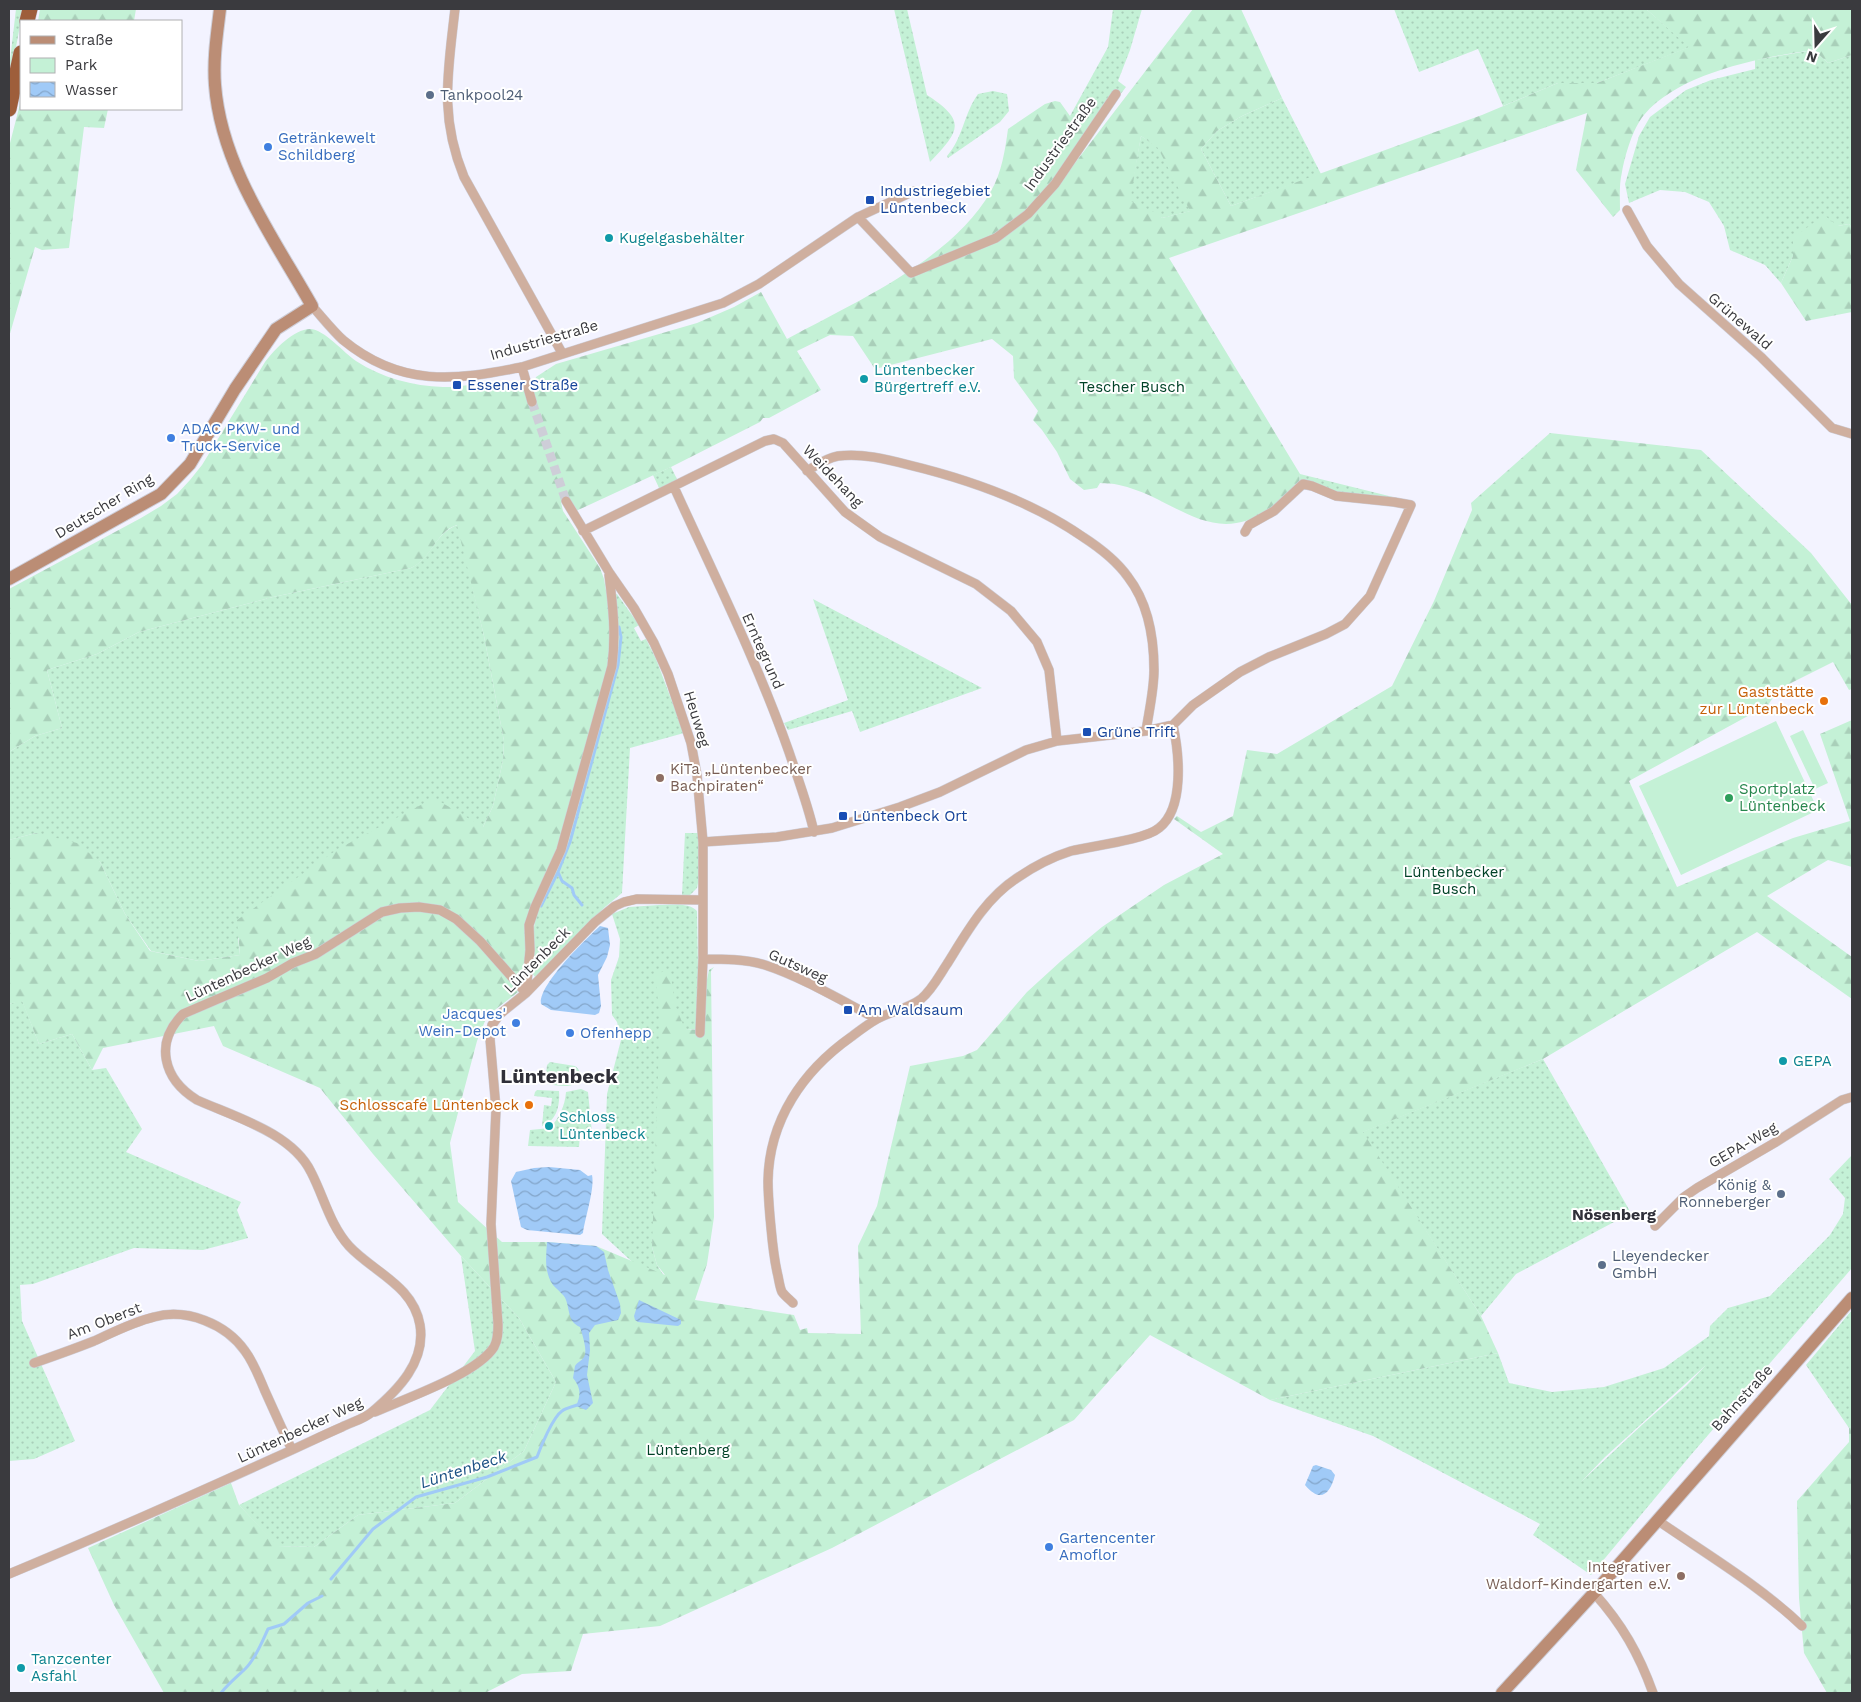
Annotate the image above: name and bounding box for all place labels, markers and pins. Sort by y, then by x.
place label: Tankpool24 [440,86,523,104]
marker: Tankpool24 [424,89,436,101]
place label: Getränkewelt Schildberg [278,129,376,164]
marker: Getränkewelt Schildberg [262,141,274,153]
place label: Industriegebiet Lüntenbeck [880,182,991,217]
marker: Industriegebiet Lüntenbeck [864,194,876,206]
place label: Kugelgasbehälter [619,229,745,247]
marker: Kugelgasbehälter [603,232,615,244]
place label: Lüntenbecker Bürgertreff e.V. [874,361,981,396]
marker: Lüntenbecker Bürgertreff e.V. [858,373,870,385]
place label: Essener Straße [467,376,578,394]
marker: Essener Straße [451,379,463,391]
place label: ADAC PKW- und Truck-Service [181,420,300,455]
marker: ADAC PKW- und Truck-Service [165,432,177,444]
place label: Gaststätte zur Lüntenbeck [1699,683,1814,718]
marker: Gaststätte zur Lüntenbeck [1818,695,1830,707]
place label: Grüne Trift [1097,723,1176,741]
marker: Grüne Trift [1081,726,1093,738]
place label: KiTa „Lüntenbecker Bachpiraten“ [670,760,812,795]
marker: KiTa „Lüntenbecker Bachpiraten“ [654,772,666,784]
place label: Sportplatz Lüntenbeck [1739,780,1826,815]
marker: Sportplatz Lüntenbeck [1723,792,1735,804]
place label: Lüntenbeck Ort [853,807,968,825]
marker: Lüntenbeck Ort [837,810,849,822]
place label: Am Waldsaum [858,1001,963,1019]
marker: Am Waldsaum [842,1004,854,1016]
place label: Jacques' Wein-Depot [418,1005,507,1040]
marker: Jacques' Wein-Depot [510,1017,522,1029]
place label: Ofenhepp [580,1024,652,1042]
marker: Ofenhepp [564,1027,576,1039]
place label: GEPA [1793,1052,1832,1070]
marker: GEPA [1777,1055,1789,1067]
place label: Schlosscafé Lüntenbeck [340,1096,519,1114]
marker: Schlosscafé Lüntenbeck [523,1099,535,1111]
place label: Schloss Lüntenbeck [559,1108,646,1143]
marker: Schloss Lüntenbeck [543,1120,555,1132]
place label: König & Ronneberger [1678,1176,1772,1211]
marker: König & Ronneberger [1775,1188,1787,1200]
place label: Lleyendecker GmbH [1612,1247,1709,1282]
marker: Lleyendecker GmbH [1596,1259,1608,1271]
place label: Gartencenter Amoflor [1059,1529,1156,1564]
marker: Gartencenter Amoflor [1043,1541,1055,1553]
place label: Integrativer Waldorf-Kindergarten e.V. [1486,1558,1671,1593]
marker: Integrativer Waldorf-Kindergarten e.V. [1675,1570,1687,1582]
place label: Tanzcenter Asfahl [31,1650,112,1685]
marker: Tanzcenter Asfahl [15,1662,27,1674]

